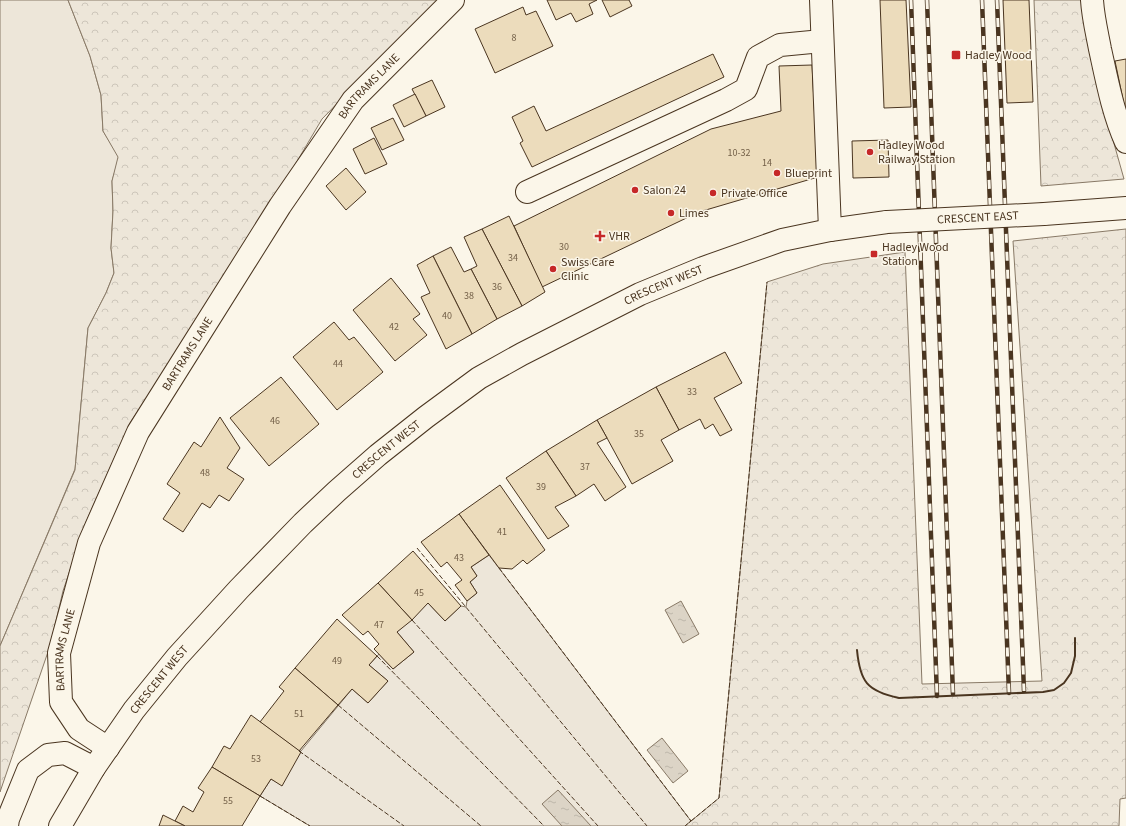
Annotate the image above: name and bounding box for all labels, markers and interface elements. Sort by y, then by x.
house number: 8 [512,31,517,45]
place label: Hadley Wood [965,47,1032,64]
street label: BARTRAMS LANE [334,49,404,122]
marker: Hadley Wood [950,49,962,61]
place label: Hadley Wood Railway Station [878,137,955,168]
house number: 10-32 [728,146,751,160]
marker: Hadley Wood Railway Station [865,147,875,157]
house number: 14 [762,156,772,170]
place label: Blueprint [785,165,832,182]
marker: Blueprint [772,168,782,178]
place label: Salon 24 [643,182,686,199]
marker: Salon 24 [630,185,640,195]
place label: Private Office [721,185,787,202]
marker: Private Office [708,188,718,198]
place label: Limes [679,205,709,222]
street label: CRESCENT EAST [937,207,1020,228]
marker: Limes [666,208,676,218]
place label: VHR [609,228,630,245]
marker: VHR [594,230,606,242]
place label: Hadley Wood Station [882,239,949,270]
house number: 30 [559,240,569,254]
marker: Hadley Wood Station [869,249,879,259]
house number: 34 [508,251,518,265]
place label: Swiss Care Clinic [561,254,614,285]
street label: CRESCENT WEST [621,260,706,309]
marker: Swiss Care Clinic [548,264,558,274]
house number: 36 [492,280,502,294]
house number: 38 [464,289,474,303]
house number: 40 [442,309,452,323]
street label: BARTRAMS LANE [158,314,217,394]
house number: 42 [389,320,399,334]
house number: 44 [333,357,343,371]
house number: 33 [687,385,697,399]
house number: 46 [270,414,280,428]
street label: CRESCENT WEST [348,416,425,483]
house number: 35 [634,427,644,441]
house number: 37 [580,460,590,474]
house number: 48 [200,466,210,480]
house number: 39 [536,480,546,494]
house number: 41 [497,525,507,539]
house number: 43 [454,551,464,565]
house number: 45 [414,586,424,600]
street label: BARTRAMS LANE [50,606,79,692]
house number: 47 [374,618,384,632]
street label: CRESCENT WEST [126,641,193,718]
house number: 49 [332,654,342,668]
house number: 51 [294,707,304,721]
house number: 53 [251,752,261,766]
house number: 55 [223,794,233,808]

